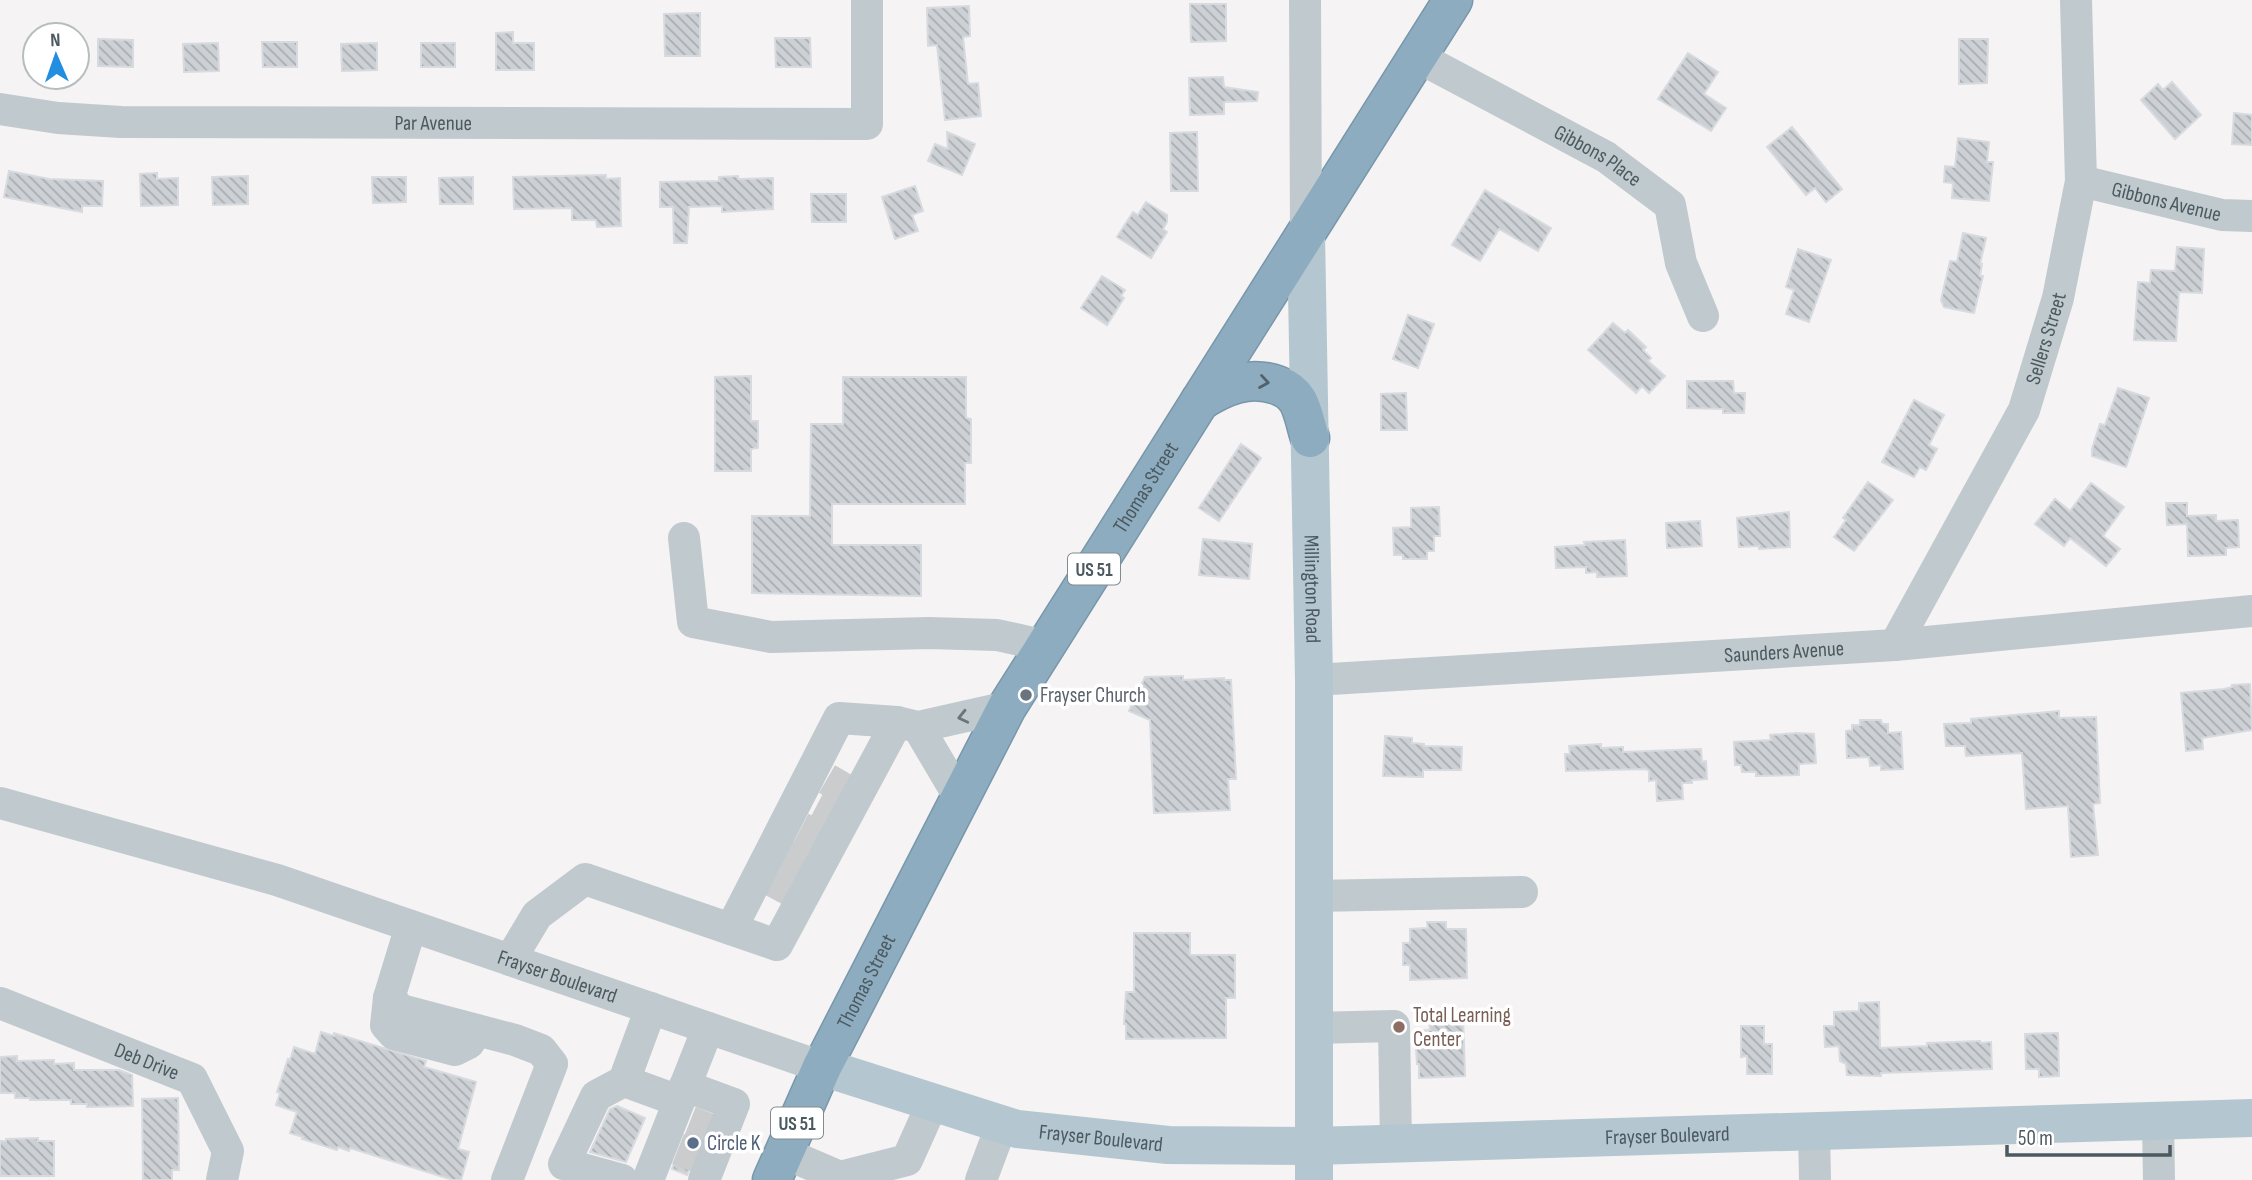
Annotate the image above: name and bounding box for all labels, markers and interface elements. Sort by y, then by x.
north arrow [21,21,91,91]
text: N [50,29,61,52]
street label: Par Avenue [394,111,472,136]
street label: Gibbons Place [1550,120,1646,192]
street label: Gibbons Avenue [2109,177,2224,227]
street label: Sellers Street [2021,291,2072,387]
one-way arrow [1258,374,1270,389]
street label: Thomas Street [1108,437,1184,538]
street label: Millington Road [1298,535,1325,643]
road number: US 51 [1068,554,1120,584]
street label: Saunders Avenue [1723,636,1845,668]
place label: Frayser Church [1040,683,1146,708]
marker: Frayser Church [1018,687,1034,703]
one-way arrow [957,709,969,723]
street label: Thomas Street [832,930,901,1033]
street label: Frayser Boulevard [494,945,620,1009]
place label: Total Learning Center [1413,1003,1511,1052]
marker: Total Learning Center [1391,1019,1407,1035]
street label: Deb Drive [111,1038,183,1086]
road number: US 51 [771,1107,823,1138]
scale bar [2007,1114,2170,1158]
street label: Frayser Boulevard [1038,1119,1164,1157]
street label: Frayser Boulevard [1605,1122,1730,1150]
text: 50 m [2018,1126,2053,1151]
place label: Circle K [707,1131,761,1156]
marker: Circle K [685,1135,701,1151]

